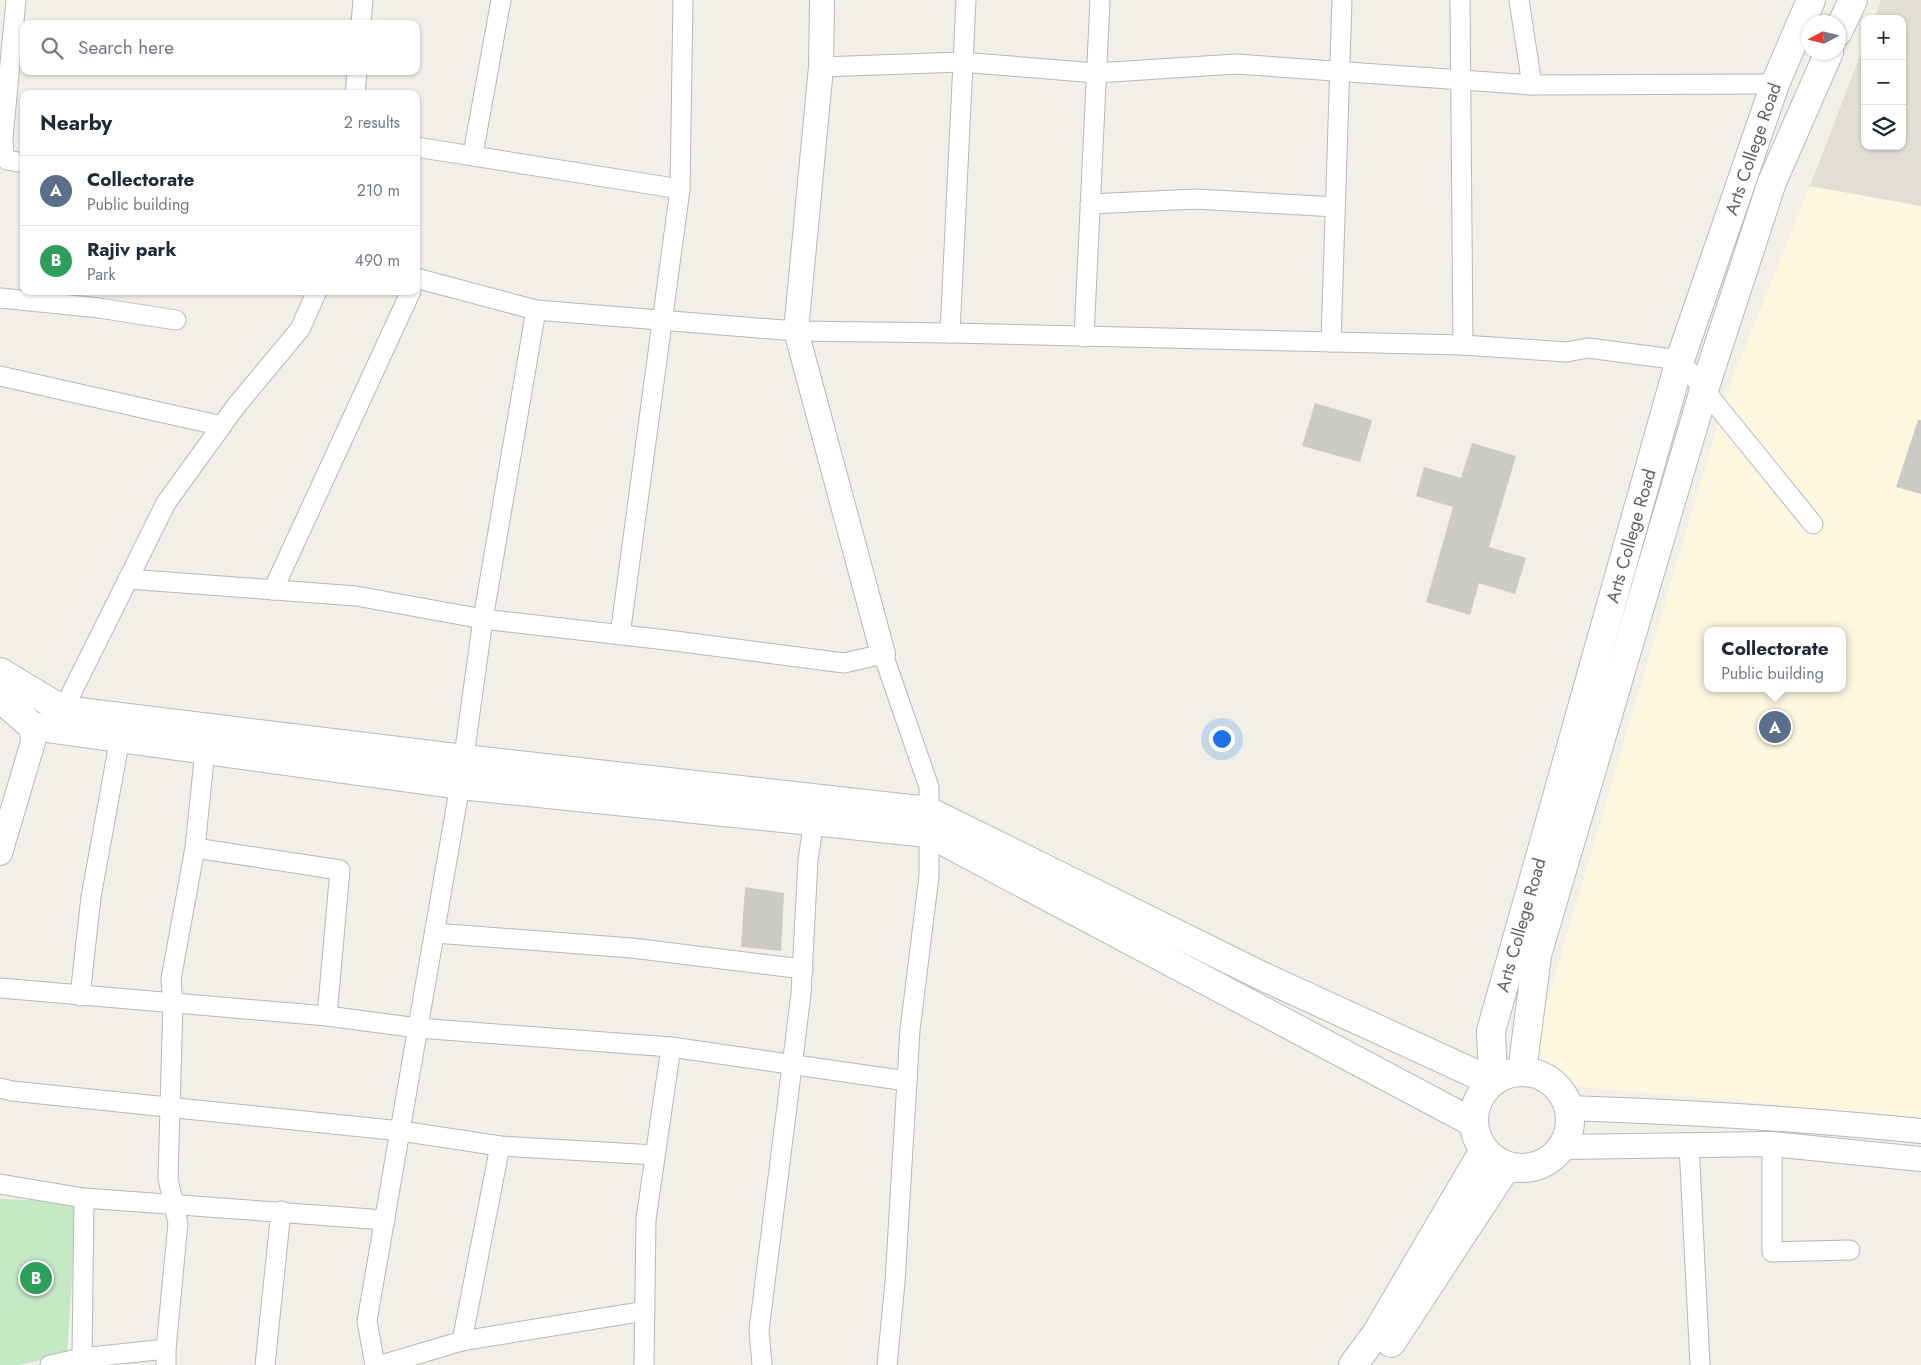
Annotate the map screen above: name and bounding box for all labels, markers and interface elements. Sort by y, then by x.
north arrow [1801,15,1846,60]
map controls [1861,15,1906,150]
button: + [1861,15,1906,60]
search box [20,20,420,75]
icon: search [38,34,66,62]
text: Search here [78,34,174,61]
button: − [1861,60,1906,105]
street label: Arts College Road [1718,79,1788,219]
button: layers [1861,105,1906,150]
text: Nearby [40,108,112,138]
text: 2 results [344,111,400,134]
text: Collectorate [87,166,194,193]
text: A [50,179,62,202]
text: 210 m [357,179,400,202]
text: Public building [87,193,189,216]
text: Rajiv park [87,236,176,263]
text: B [51,249,61,272]
text: 490 m [355,249,400,272]
text: Park [87,263,116,286]
street label: Arts College Road [1599,466,1663,606]
popup [1704,627,1846,692]
text: Collectorate [1721,635,1829,662]
text: Public building [1721,662,1824,685]
pin: A [1759,708,1791,746]
your location [1209,726,1235,752]
street label: Arts College Road [1489,855,1553,995]
pin: B [20,1259,52,1297]

